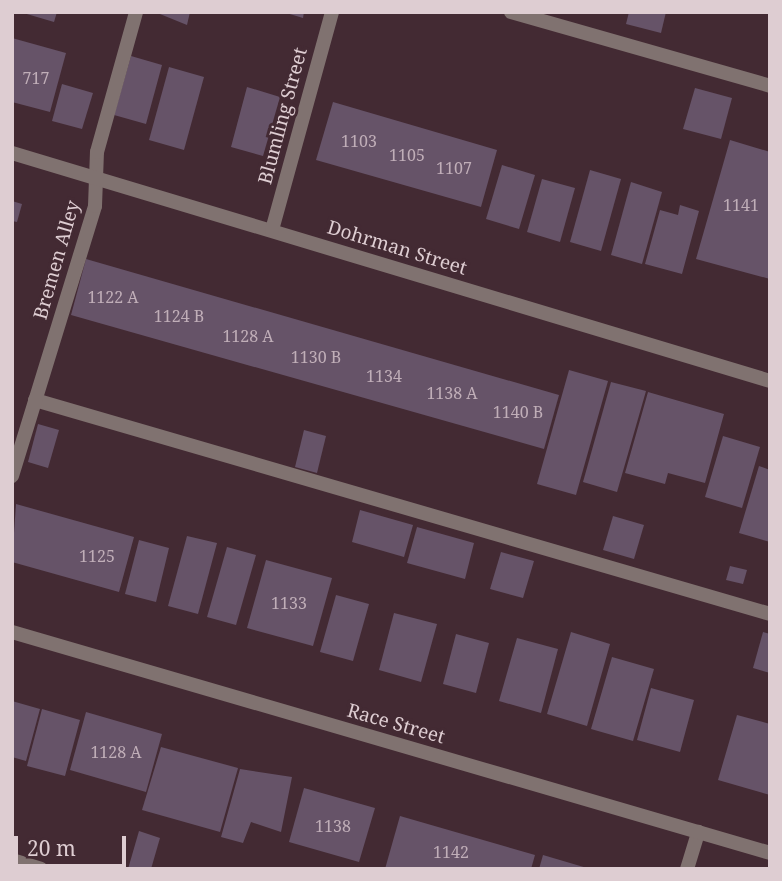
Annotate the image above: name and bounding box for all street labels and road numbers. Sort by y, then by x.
street label: Blumling Street [254,45,312,187]
street label: Bremen Alley [29,198,85,322]
street label: Dohrman Street [325,216,469,280]
street label: Race Street [345,699,447,749]

